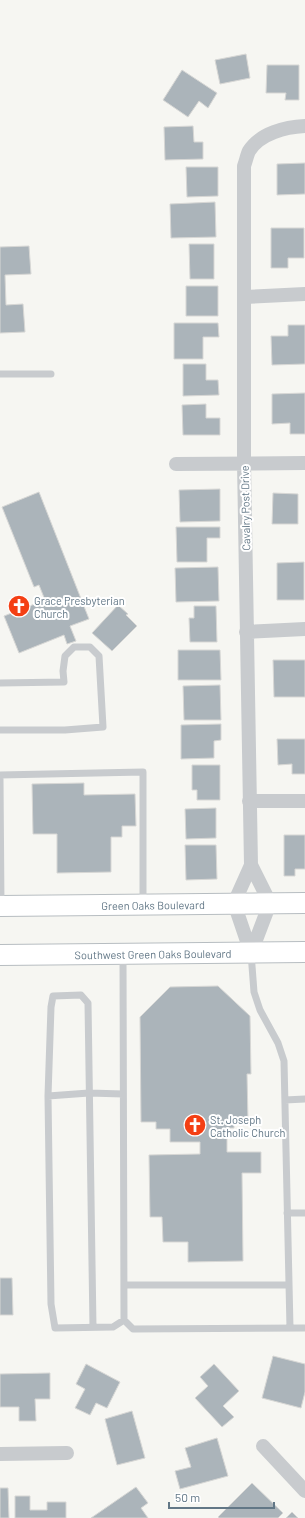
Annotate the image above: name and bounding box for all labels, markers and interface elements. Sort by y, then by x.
street label: Cavalry Post Drive [238,465,252,551]
church icon: Grace Presbyterian Church [6,593,32,619]
place label: Grace Presbyterian Church [34,594,125,620]
street label: Green Oaks Boulevard [101,897,205,912]
street label: Southwest Green Oaks Boulevard [74,946,232,961]
church icon: St. Joseph Catholic Church [182,1112,208,1138]
place label: St. Joseph Catholic Church [210,1113,285,1139]
scale bar [169,1484,274,1510]
text: 50 m [175,1490,200,1504]

